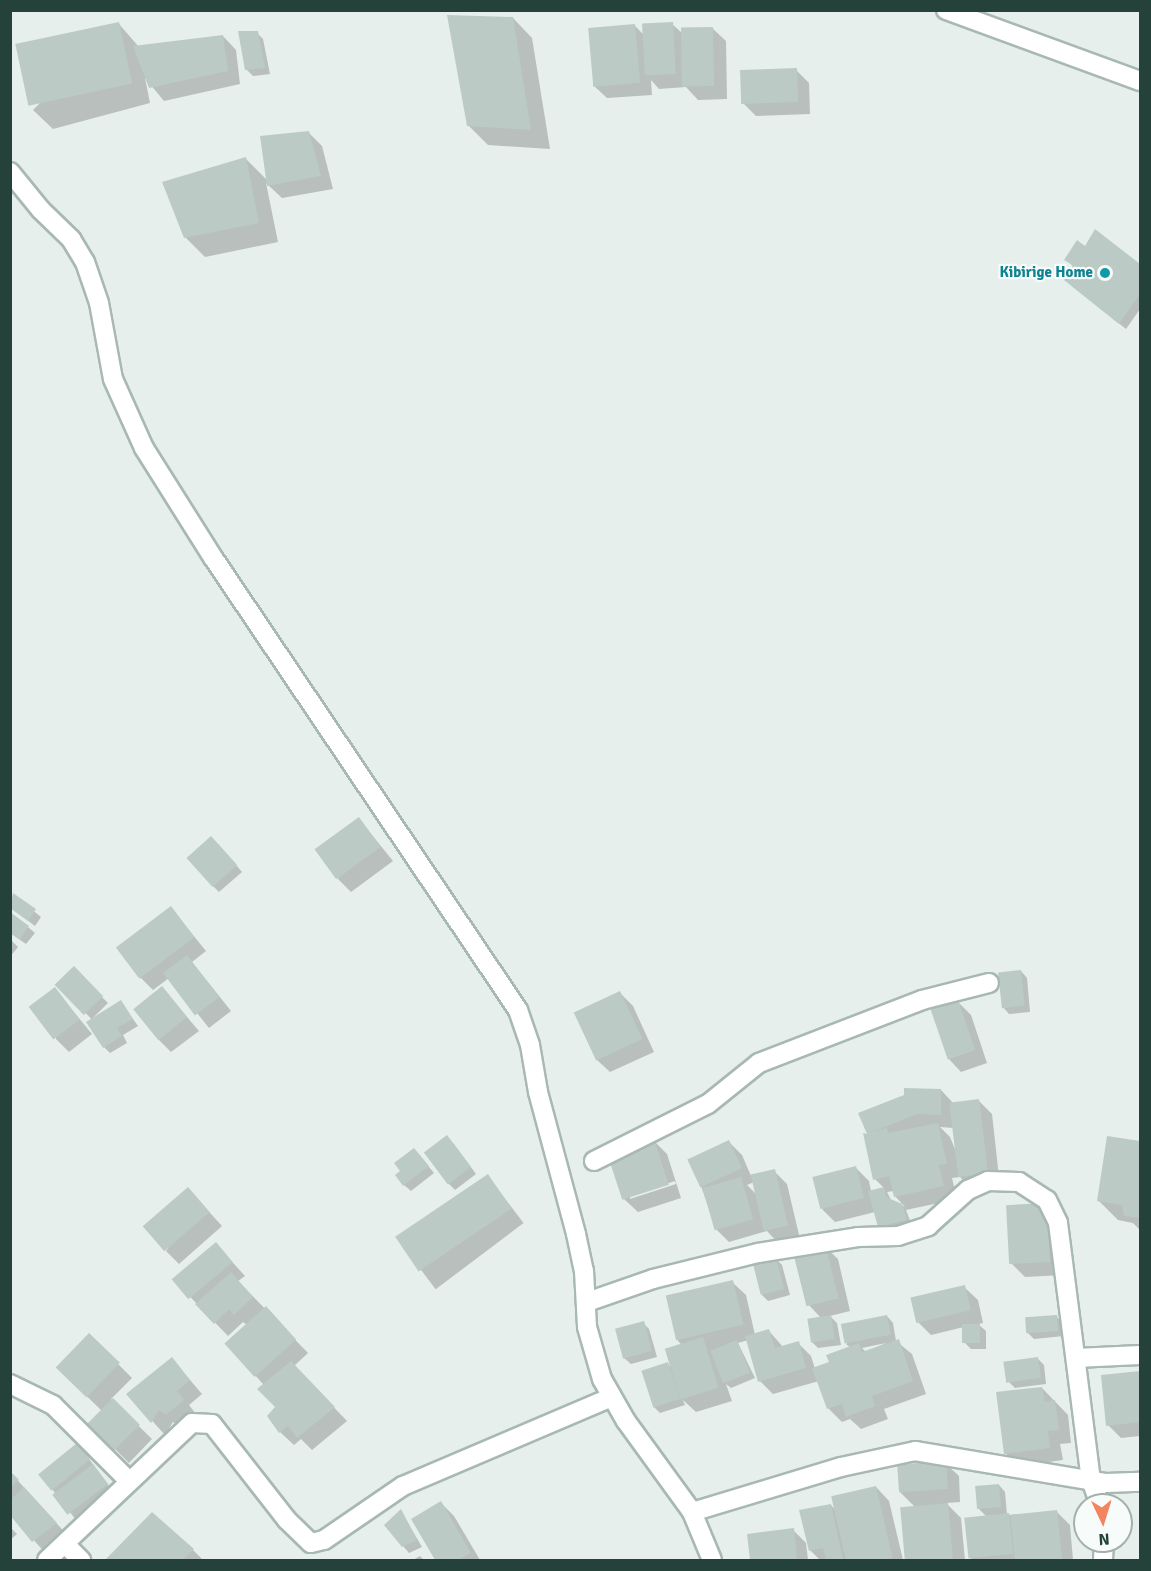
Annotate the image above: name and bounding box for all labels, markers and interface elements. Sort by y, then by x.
place label: Kibirige Home [1000,264,1093,282]
marker: Kibirige Home [1098,266,1112,280]
north arrow [1073,1493,1133,1553]
text: N [1098,1529,1110,1549]

